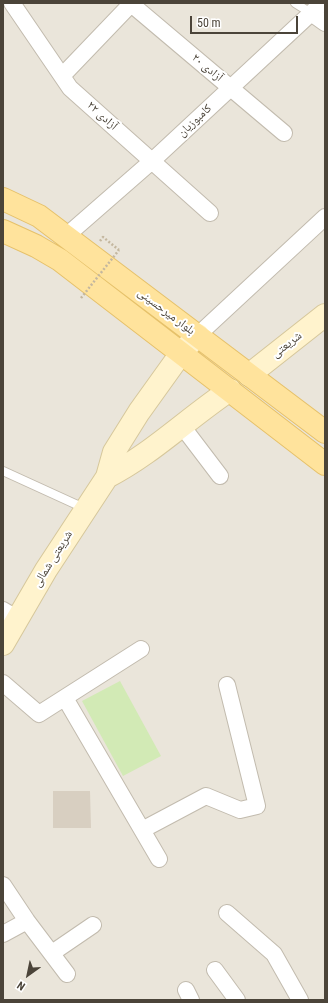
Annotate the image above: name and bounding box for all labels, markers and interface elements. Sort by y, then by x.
scale bar [192,8,300,34]
text: 50 m [197,16,221,30]
street label: آزادی ۲۰ [188,51,226,85]
street label: آزادی ۲۲ [84,99,120,133]
street label: کامبوزیان [175,102,215,140]
street label: بلوار میرحسینی [134,286,198,338]
street label: شریعتی [269,329,305,361]
street label: شریعتی شمالی [30,528,76,590]
north arrow [8,955,48,995]
text: N [15,978,28,993]

